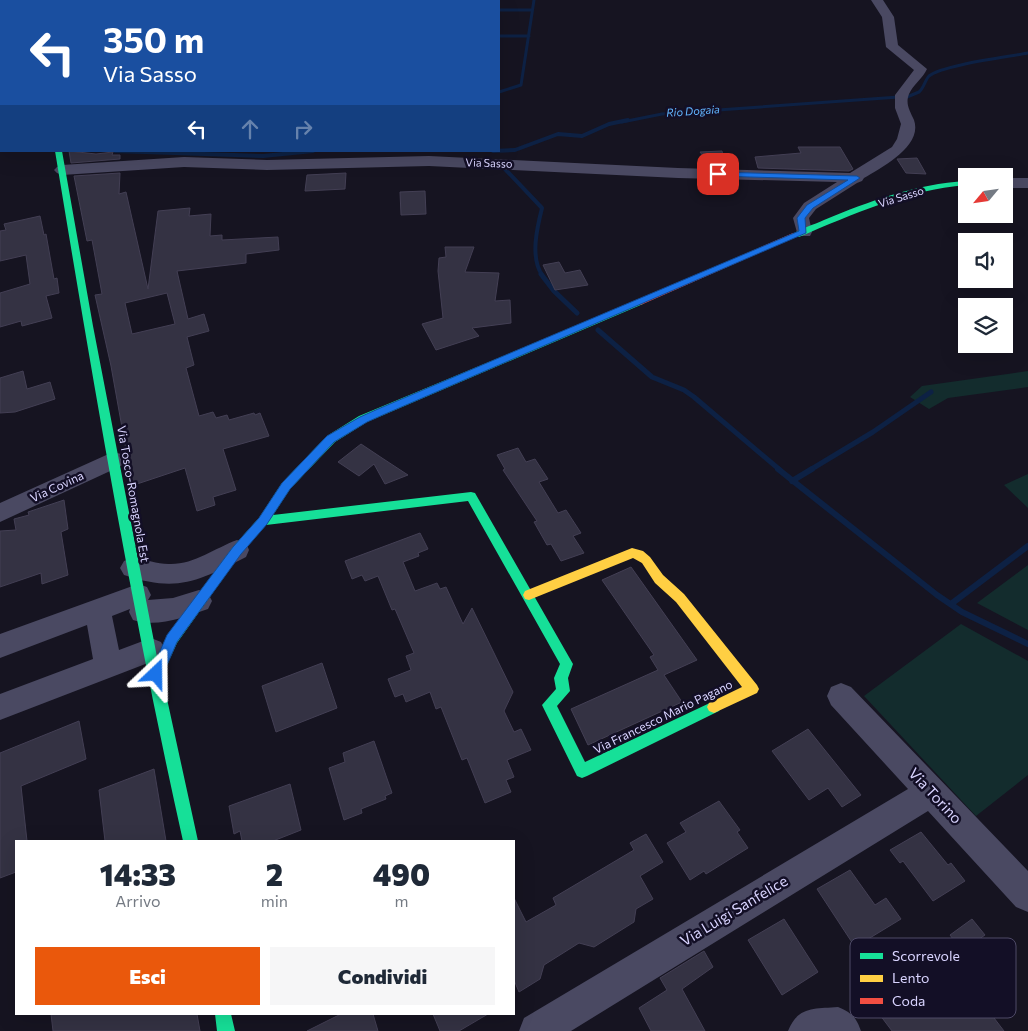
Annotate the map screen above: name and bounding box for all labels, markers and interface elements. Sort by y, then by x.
text: 350 m [103,17,204,60]
icon: left [20,20,85,85]
text: Via Sasso [103,60,197,87]
water label: Rio Dogaia [666,102,720,119]
icon: left [183,115,211,143]
icon: ahead [236,115,264,143]
icon: right [289,115,317,143]
pin [697,153,739,195]
street label: Via Sasso [465,155,513,170]
icon: arrive [704,160,732,188]
north arrow [958,168,1012,222]
map controls [958,168,1013,353]
street label: Via Sasso [876,183,926,210]
button: sound [958,233,1013,288]
button: layers [958,298,1013,353]
street label: Via Tosco-Romagnola Est [115,424,153,563]
street label: Via Covina [28,468,86,505]
position arrow [129,647,181,699]
street label: Via Francesco Mario Pagano [591,676,734,756]
street label: Via Torino [905,764,966,827]
text: 14:33 [100,855,176,892]
text: 2 [266,855,283,892]
text: 490 [373,855,430,892]
street label: Via Luigi Sanfelice [676,871,791,949]
text: Arrivo [115,891,161,910]
text: min [261,891,288,910]
text: m [394,891,408,910]
legend [850,938,1016,1018]
button: Esci [35,947,260,1005]
button: Condividi [270,947,495,1005]
text: Scorrevole [892,947,960,964]
text: Lento [892,969,929,986]
text: Coda [892,992,925,1009]

